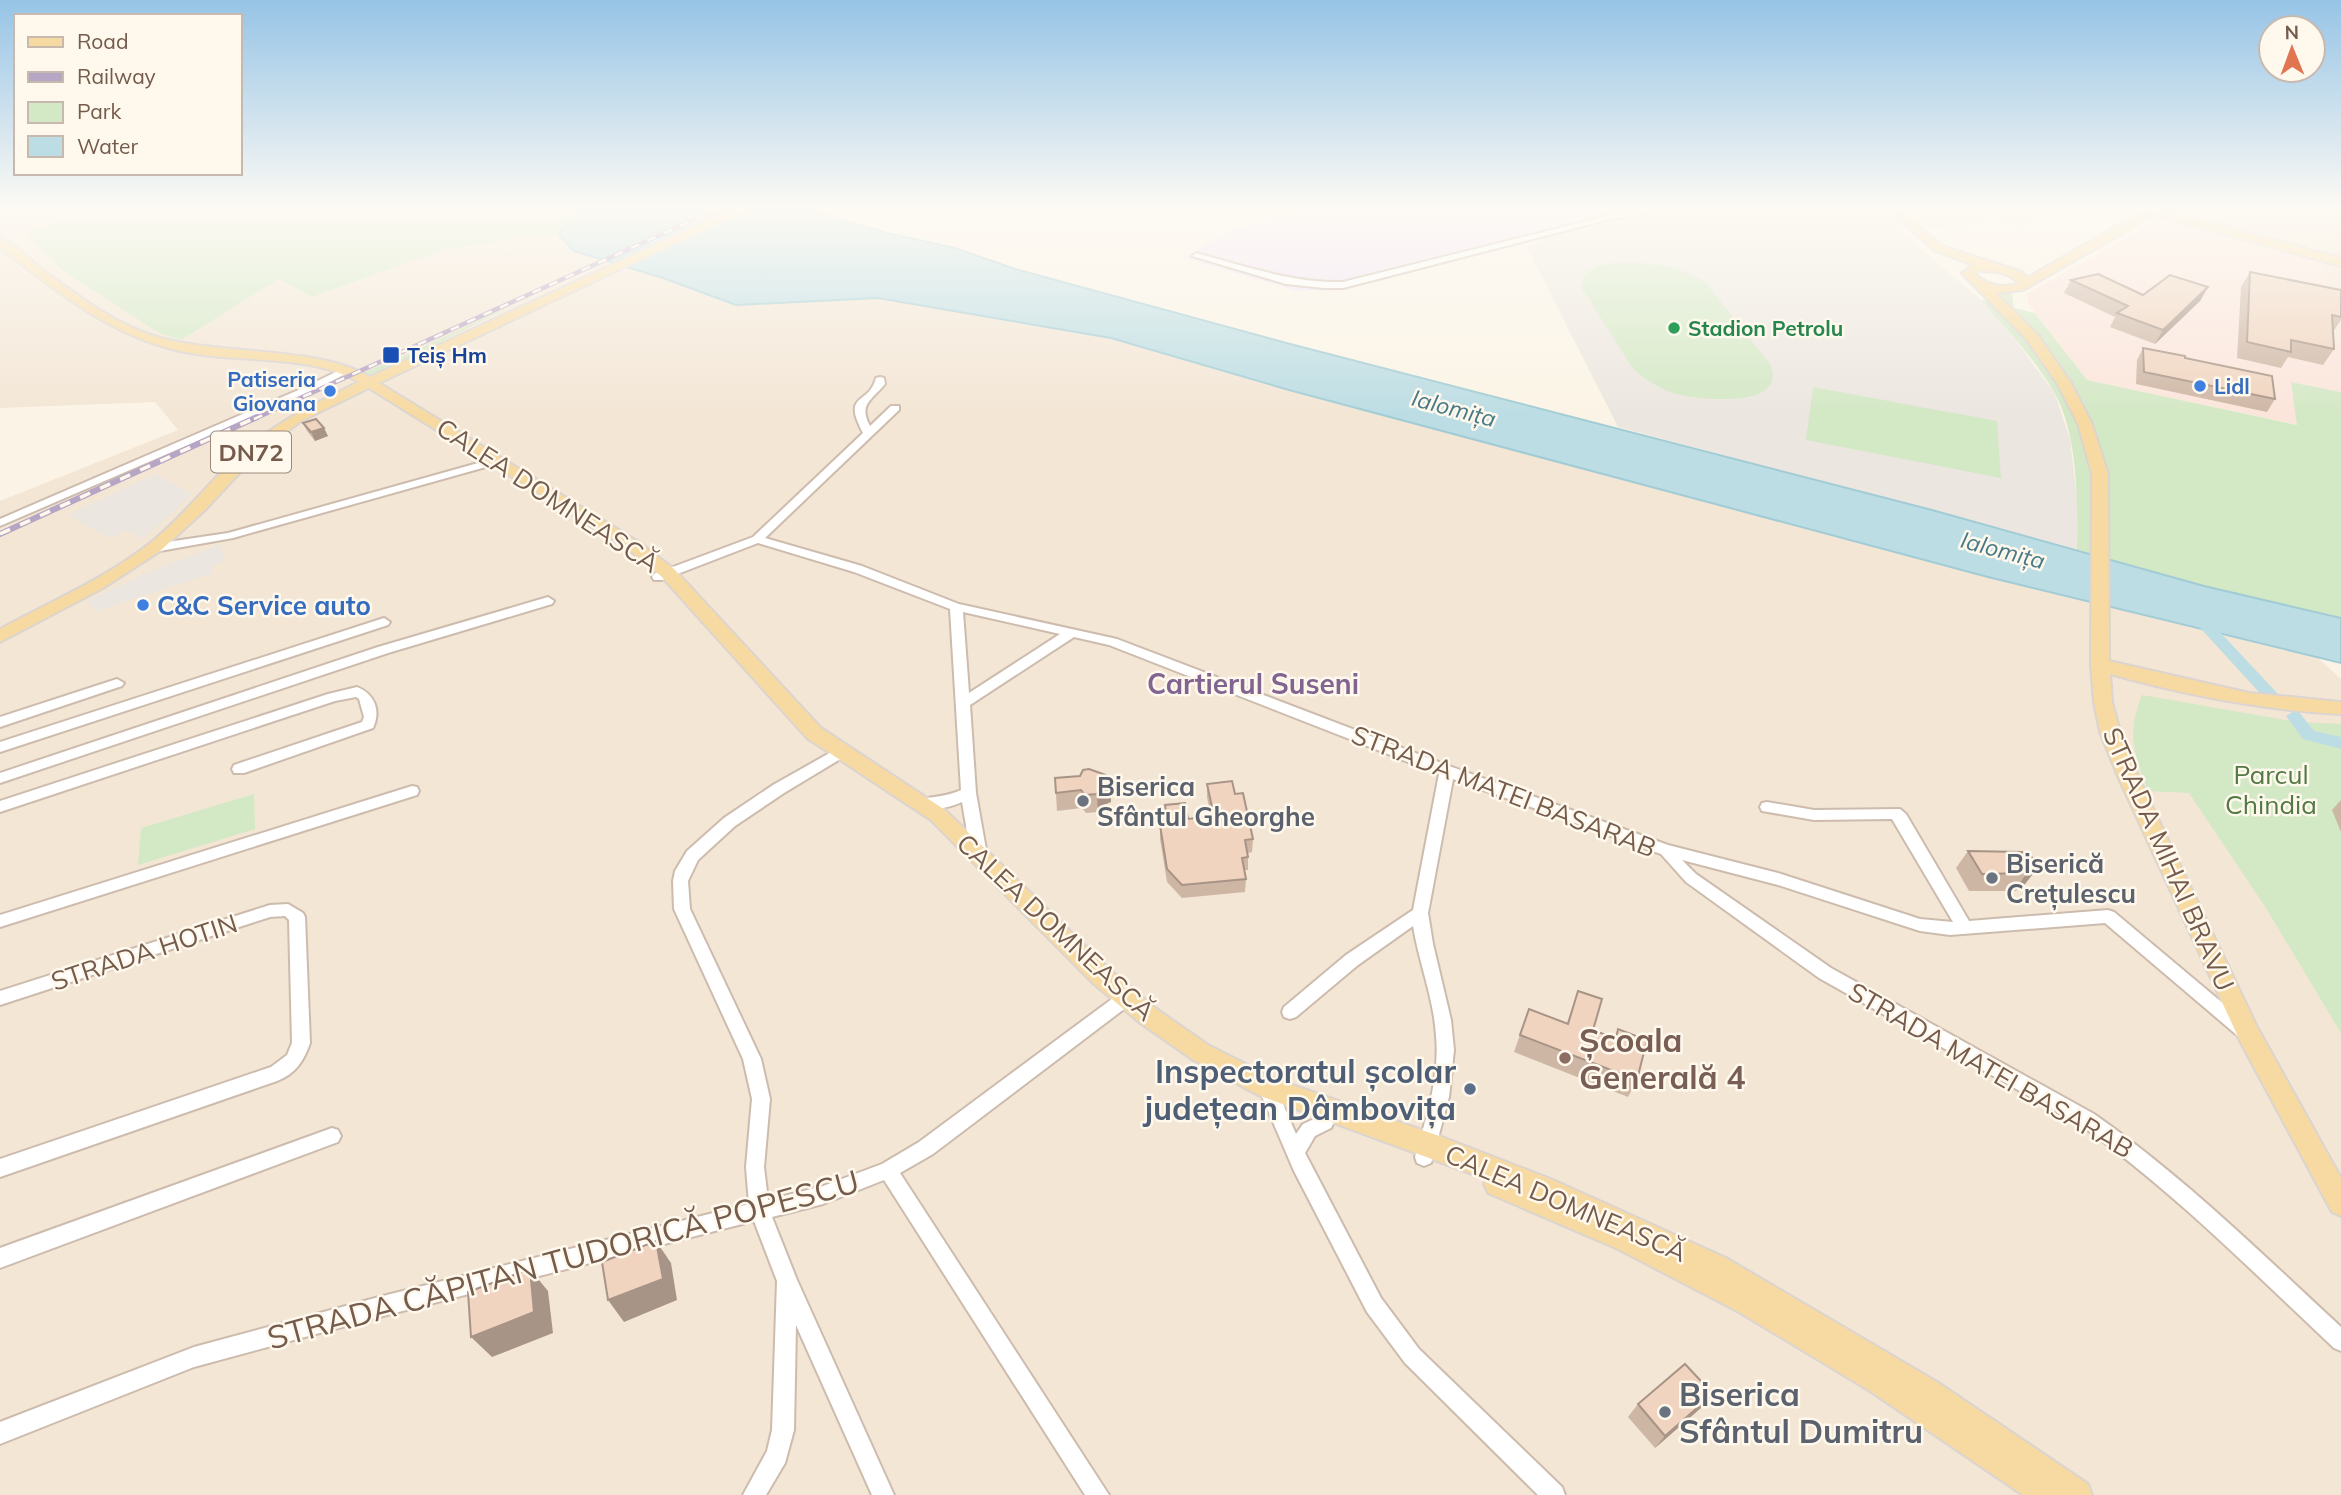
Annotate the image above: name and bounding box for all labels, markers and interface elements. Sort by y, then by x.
legend [14,14,242,175]
north arrow [2257,14,2327,84]
text: N [2284,20,2299,44]
text: Road [77,28,128,54]
text: Railway [77,63,156,89]
text: Park [77,98,121,124]
text: Water [77,133,138,159]
place label: Stadion Petrolu [1688,315,1843,341]
marker: Stadion Petrolu [1666,320,1682,336]
place label: Teiș Hm [407,342,487,369]
marker: Teiș Hm [381,345,401,365]
place label: Patiseria Giovana [227,366,316,416]
place label: Lidl [2214,373,2250,399]
marker: Lidl [2192,378,2208,394]
marker: Patiseria Giovana [322,383,338,399]
water label: Ialomița [1409,383,1499,434]
street label: CALEA DOMNEASCĂ [430,411,666,579]
road number: DN72 [211,432,291,472]
water label: Ialomița [1958,525,2048,576]
place label: C&C Service auto [157,589,371,622]
marker: C&C Service auto [135,597,151,613]
district label: Cartierul Suseni [1147,666,1359,701]
street label: STRADA MATEI BASARAB [1347,718,1661,864]
street label: STRADA MIHAI BRAVU [2096,722,2242,996]
park label: Parcul Chindia [2225,758,2317,821]
place label: Biserica Sfântul Gheorghe [1097,770,1315,833]
marker: Biserica Sfântul Gheorghe [1075,793,1091,809]
street label: CALEA DOMNEASCĂ [950,827,1162,1027]
place label: Biserică Crețulescu [2006,847,2136,911]
marker: Biserică Crețulescu [1984,870,2000,886]
street label: STRADA HOTIN [47,906,241,998]
street label: STRADA MATEI BASARAB [1843,975,2139,1165]
place label: Școala Generală 4 [1579,1020,1745,1097]
marker: Școala Generală 4 [1557,1050,1573,1066]
place label: Inspectoratul școlar județean Dâmbovița [1142,1051,1456,1129]
marker: Inspectoratul școlar județean Dâmbovița [1462,1081,1478,1097]
street label: CALEA DOMNEASCĂ [1440,1137,1692,1269]
street label: STRADA CĂPITAN TUDORICĂ POPESCU [263,1161,863,1357]
place label: Biserica Sfântul Dumitru [1679,1374,1923,1451]
marker: Biserica Sfântul Dumitru [1657,1404,1673,1420]

